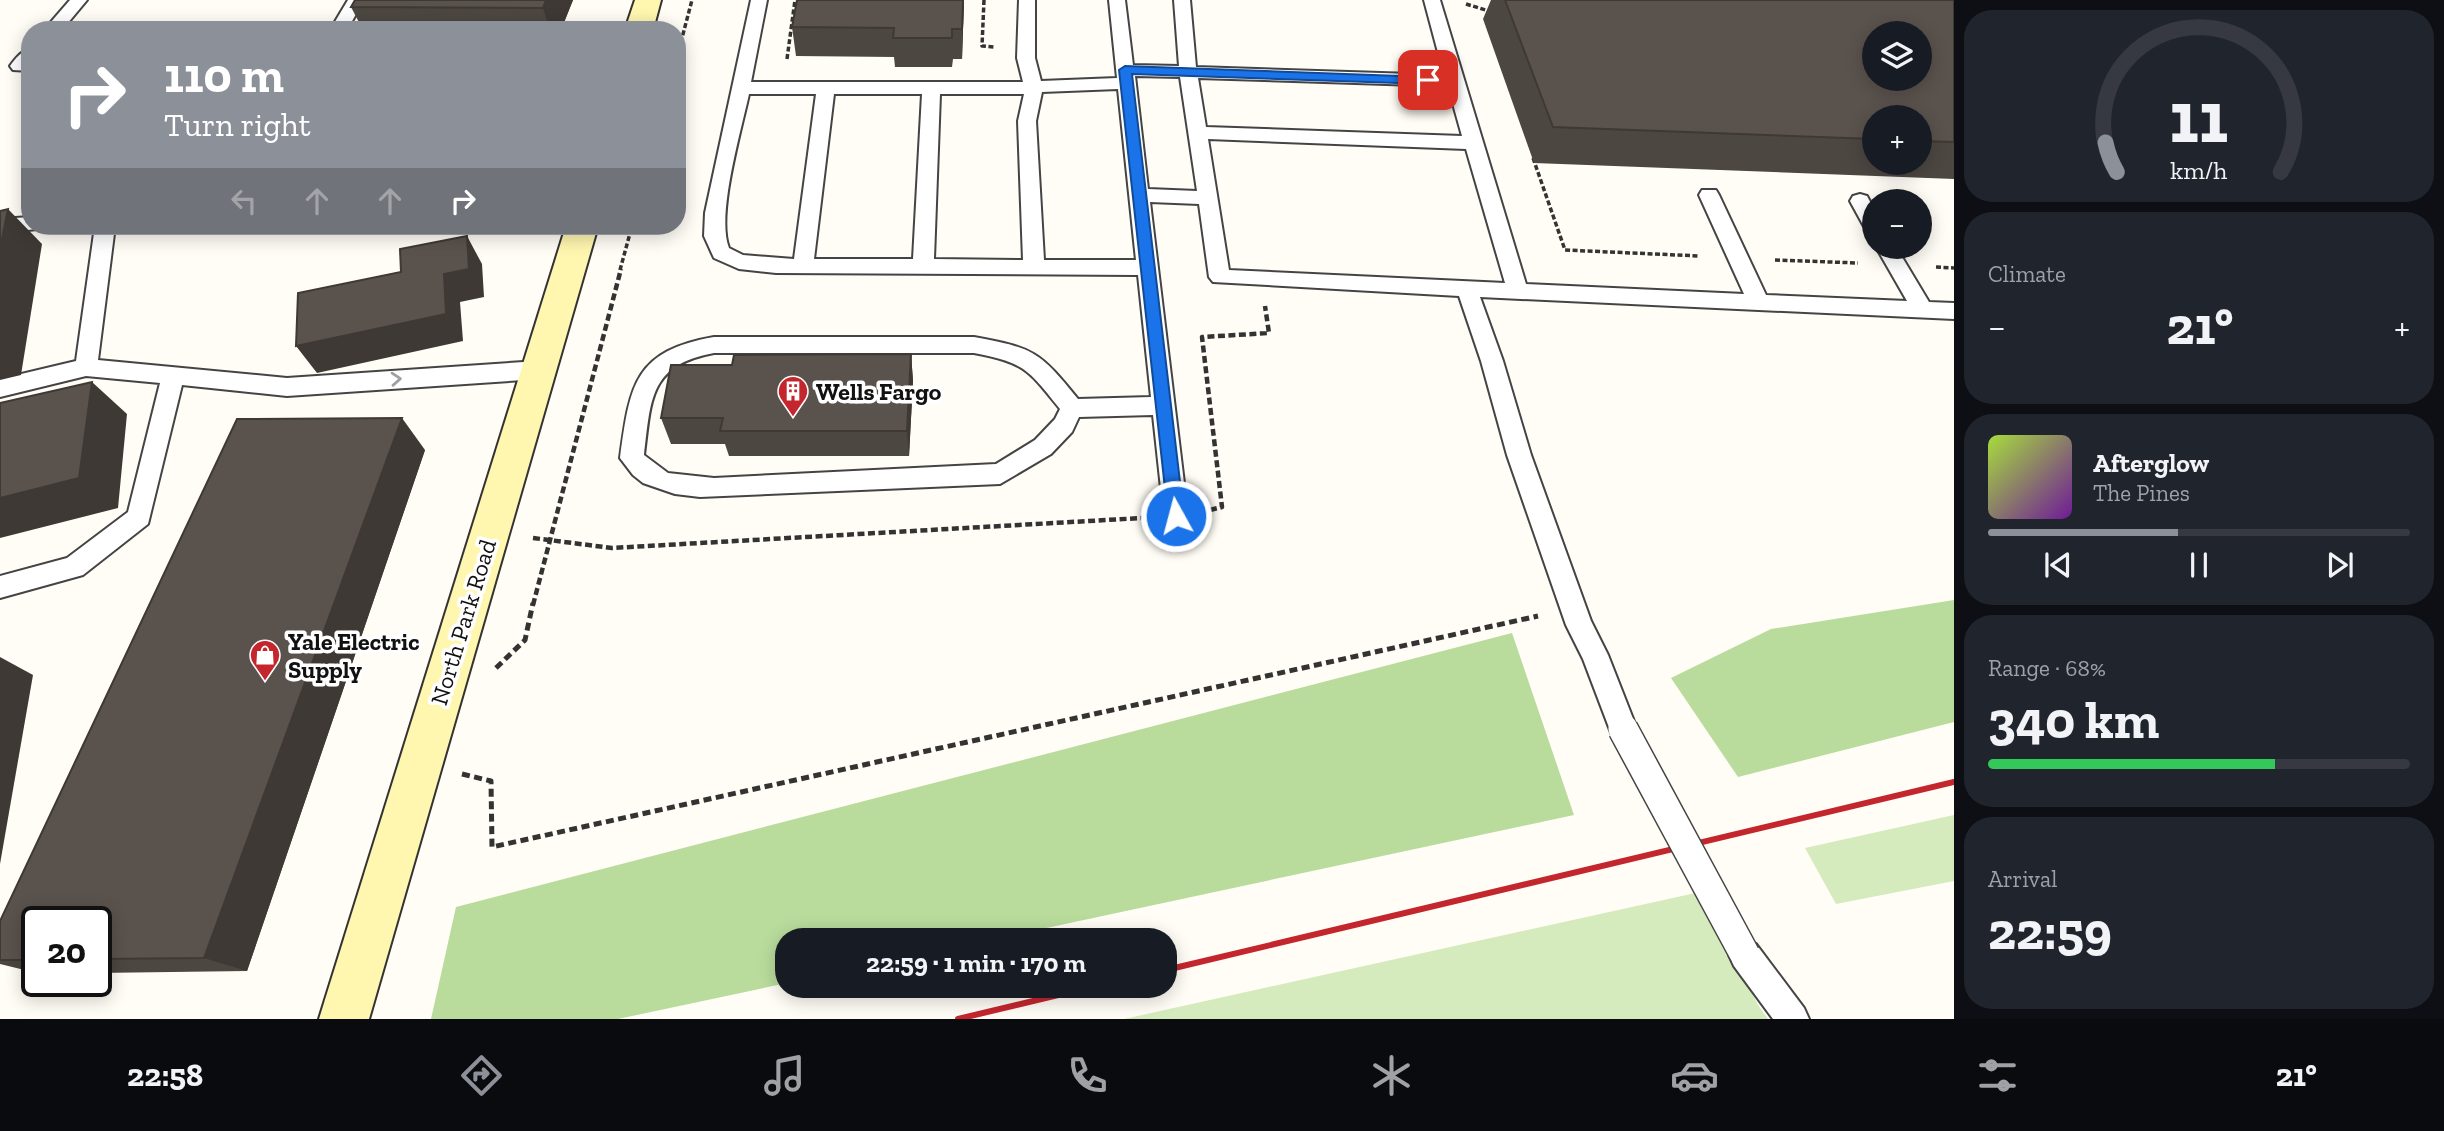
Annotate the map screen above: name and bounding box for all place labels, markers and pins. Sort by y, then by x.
pin [1398,50,1458,110]
building icon: Wells Fargo [776,374,810,418]
place label: Wells Fargo [816,377,942,406]
place label: Yale Electric Supply [288,627,420,684]
shop icon: Yale Electric Supply [248,638,282,682]

